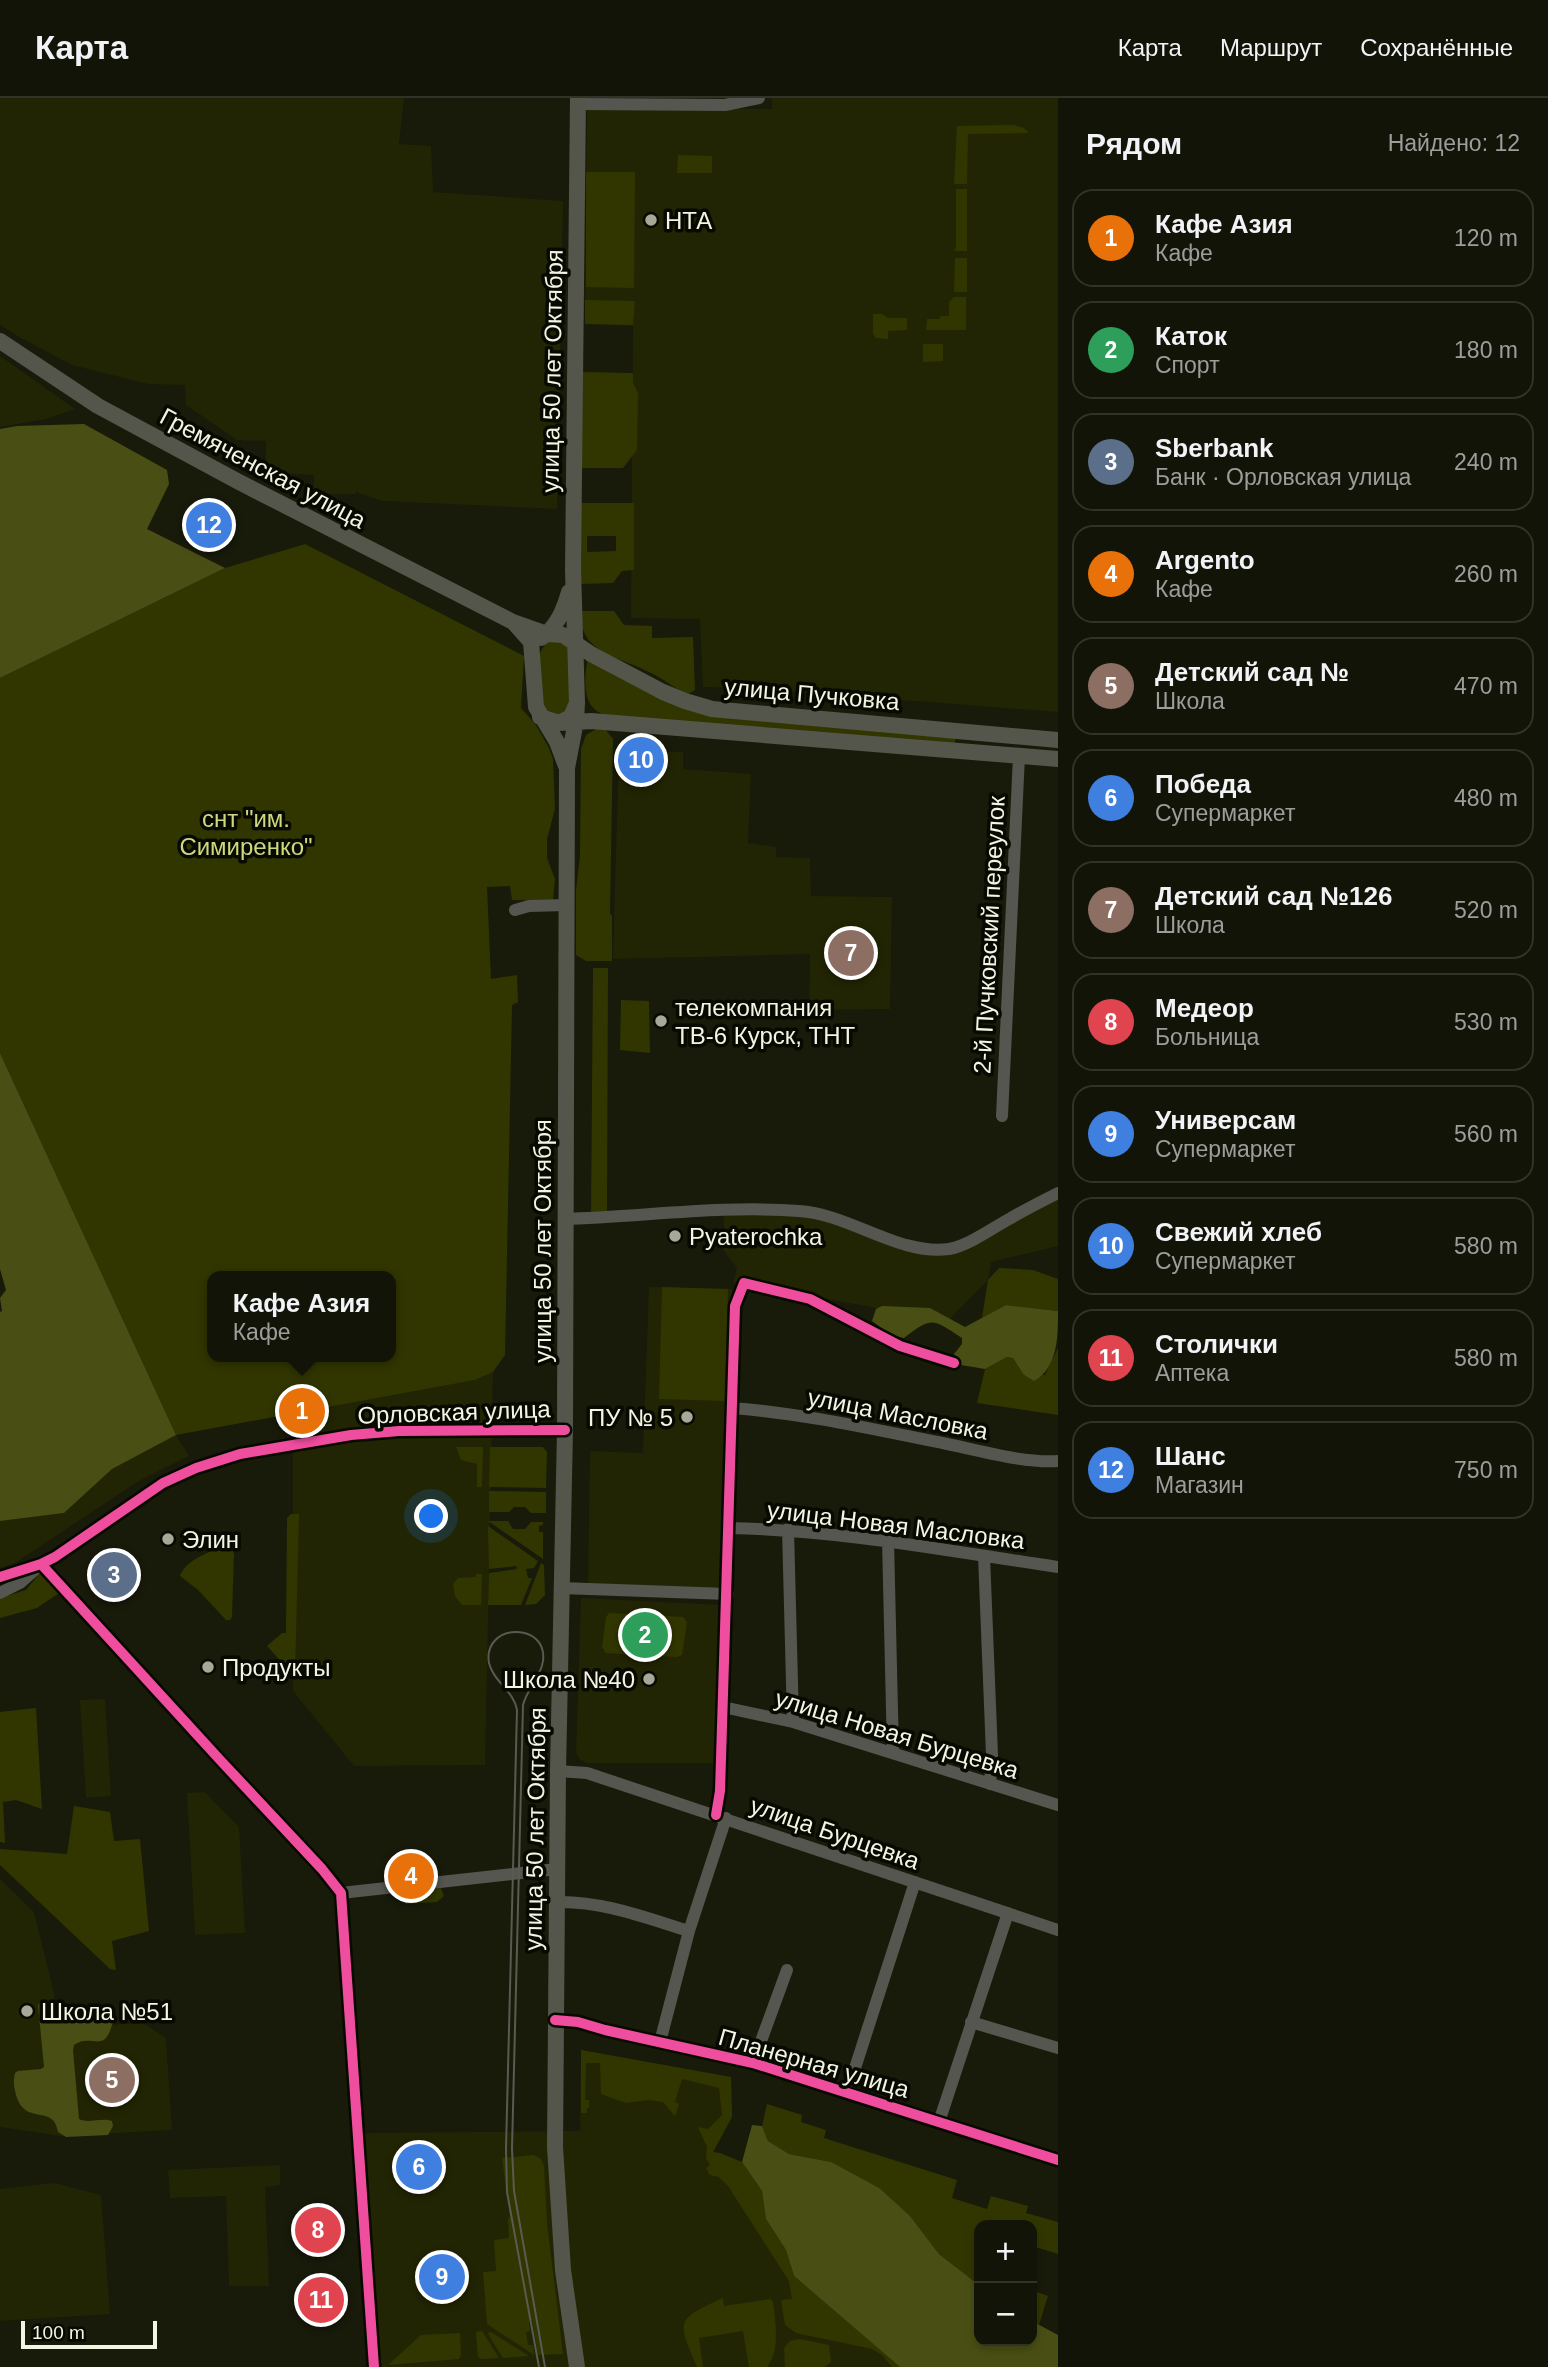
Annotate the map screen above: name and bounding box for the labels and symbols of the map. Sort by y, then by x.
place label: НТА [665,207,712,234]
marker: НТА [643,212,659,228]
street label: улица 50 лет Октября [536,249,568,493]
street label: Гремяченская улица [156,402,371,534]
pin: 12 [186,499,232,551]
street label: улица Пучковка [723,673,901,715]
pin: 10 [618,734,664,786]
street label: 2-й Пучковский переулок [968,795,1010,1075]
park label: снт "им. Симиренко" [179,805,313,860]
pin: 7 [828,927,874,979]
place label: телекомпания ТВ-6 Курск, ТНТ [675,994,856,1049]
marker: телекомпания ТВ-6 Курск, ТНТ [653,1013,669,1029]
street label: улица 50 лет Октября [529,1119,556,1363]
place label: Pyaterochka [689,1223,823,1250]
marker: Pyaterochka [667,1228,683,1244]
street label: улица Масловка [806,1383,991,1445]
pin: 1 [279,1385,325,1437]
street label: Орловская улица [357,1395,552,1429]
place label: ПУ № 5 [588,1404,673,1431]
marker: ПУ № 5 [679,1409,695,1425]
street label: улица Новая Масловка [766,1496,1027,1554]
your location [414,1499,448,1533]
place label: Элин [182,1526,239,1553]
marker: Элин [160,1531,176,1547]
pin: 3 [91,1549,137,1601]
pin: 2 [622,1609,668,1661]
place label: Продукты [222,1654,330,1681]
marker: Продукты [200,1659,216,1675]
place label: Школа №40 [503,1666,635,1693]
marker: Школа №40 [641,1671,657,1687]
street label: улица Новая Бурцевка [772,1684,1023,1784]
street label: улица 50 лет Октября [519,1707,551,1951]
street label: улица Бурцевка [747,1791,924,1875]
pin: 4 [388,1850,434,1902]
place label: Школа №51 [41,1998,173,2025]
marker: Школа №51 [19,2003,35,2019]
street label: Планерная улица [716,2023,913,2103]
pin: 5 [89,2054,135,2106]
pin: 6 [396,2141,442,2193]
pin: 8 [295,2204,341,2256]
pin: 9 [419,2251,465,2303]
pin: 11 [298,2274,344,2326]
scale bar [21,2318,158,2350]

